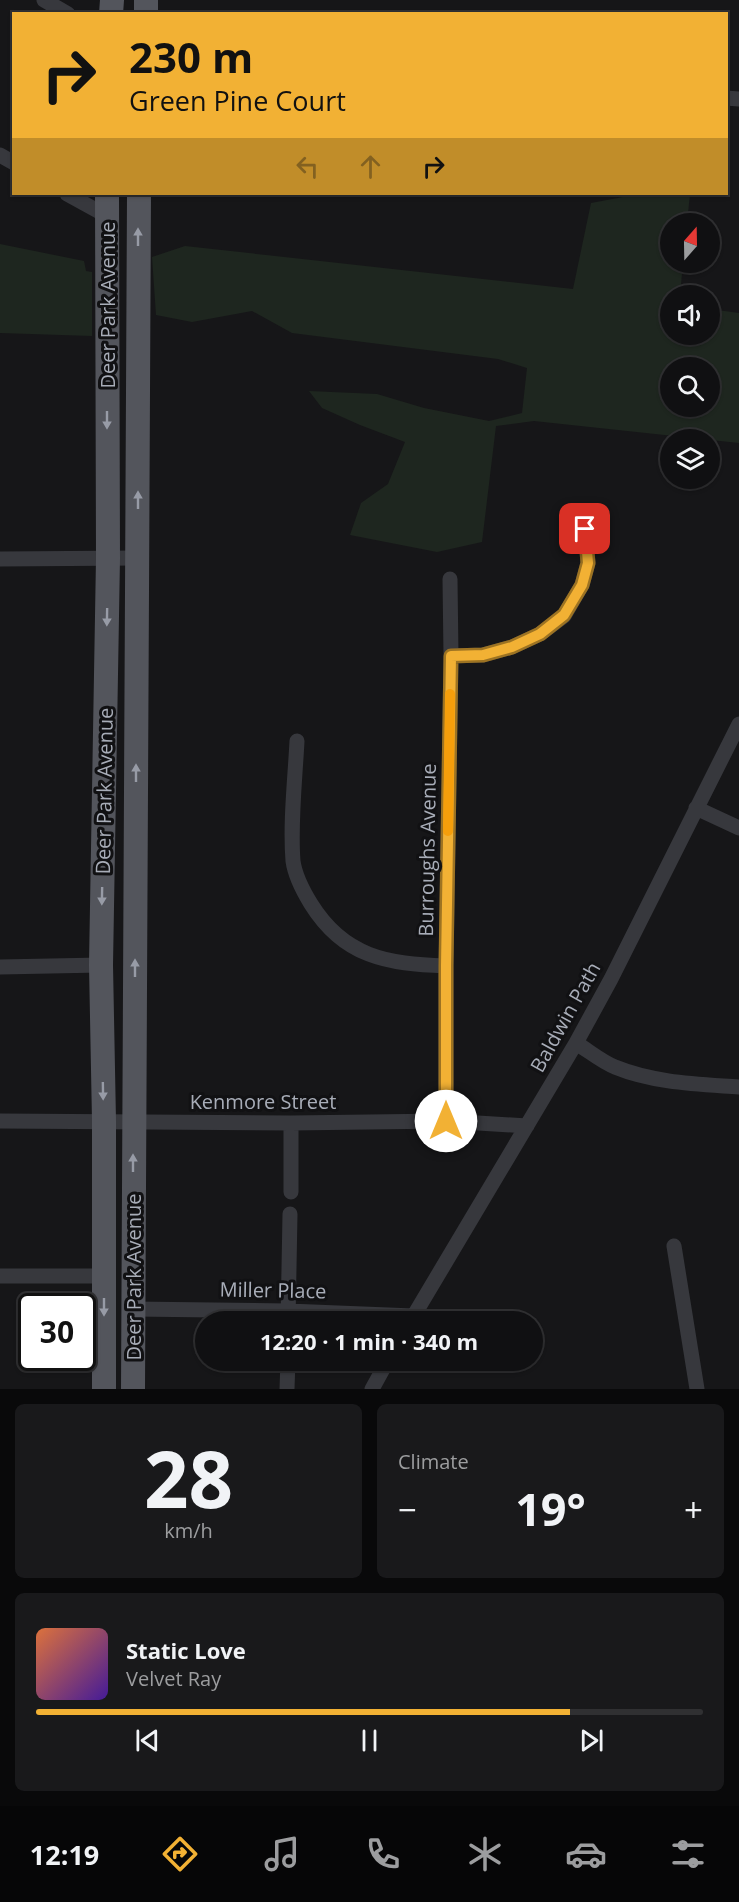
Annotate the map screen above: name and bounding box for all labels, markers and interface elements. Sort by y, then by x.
text: 230 m [129,28,253,85]
icon: right [30,36,108,114]
text: Green Pine Court [129,82,346,119]
icon: left [291,150,324,183]
icon: ahead [354,150,387,183]
icon: right [417,150,450,183]
north arrow [660,213,720,273]
map controls [660,213,720,489]
street label: Deer Park Avenue [94,222,121,389]
one-way arrow [133,227,143,246]
button: sound [660,285,720,345]
button: search [660,357,720,417]
one-way arrow [102,410,112,429]
button: layers [660,429,720,489]
one-way arrow [133,490,143,509]
pin [559,503,610,554]
icon: arrive [568,512,601,545]
one-way arrow [102,607,112,626]
street label: Deer Park Avenue [89,707,119,875]
one-way arrow [131,763,141,782]
street label: Burroughs Avenue [412,763,442,937]
one-way arrow [97,886,107,905]
street label: Baldwin Path [524,957,606,1077]
one-way arrow [130,958,140,977]
one-way arrow [98,1081,108,1100]
street label: Kenmore Street [190,1088,336,1115]
position arrow [414,1089,478,1153]
one-way arrow [128,1153,138,1172]
street label: Deer Park Avenue [120,1194,147,1361]
street label: Miller Place [219,1276,327,1304]
speed limit sign: 30 [18,1293,96,1371]
one-way arrow [99,1297,109,1316]
text: 12:20 · 1 min · 340 m [260,1326,478,1356]
text: 28 [144,1425,233,1531]
text: Climate [398,1448,469,1475]
text: 19° [515,1478,586,1539]
text: − [398,1487,417,1532]
text: + [684,1487,703,1532]
text: km/h [164,1517,213,1544]
text: Static Love [126,1635,246,1665]
text: Velvet Ray [126,1665,221,1692]
icon: previous [131,1724,164,1757]
icon: pause [353,1724,386,1757]
icon: next [575,1724,608,1757]
icon: directions [159,1833,201,1875]
icon: music [261,1833,303,1875]
icon: phone [362,1833,404,1875]
icon: climate [464,1833,506,1875]
icon: car [565,1833,607,1875]
icon: filters [667,1833,709,1875]
text: 12:19 [30,1836,99,1873]

